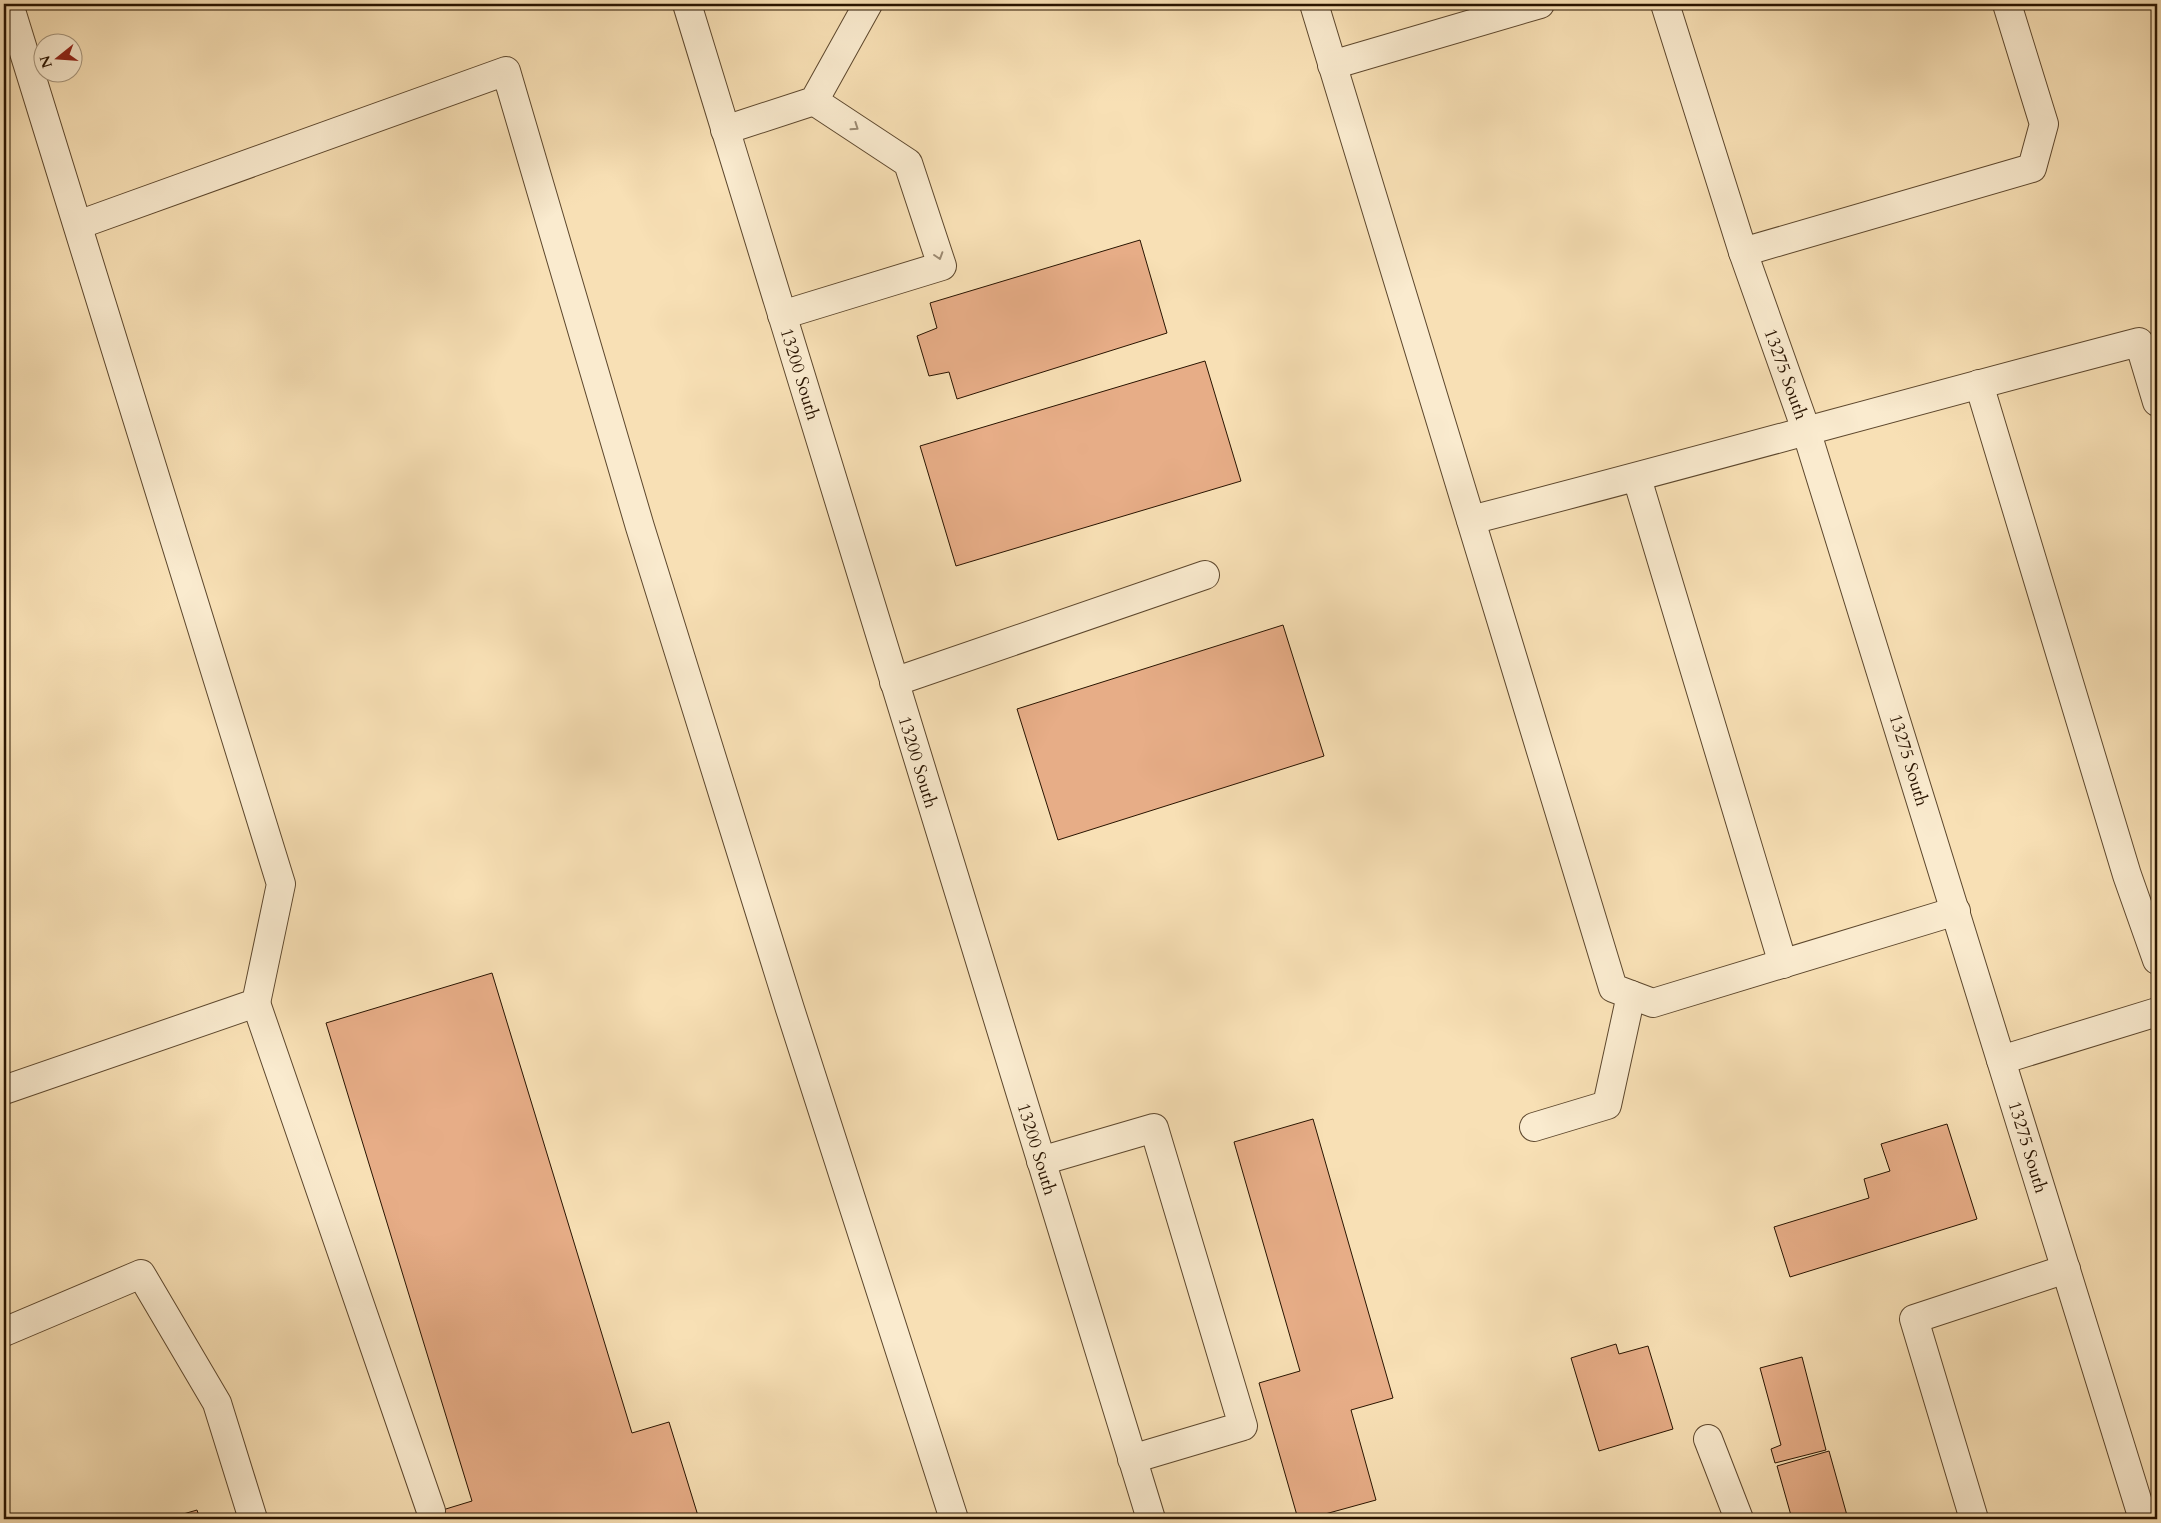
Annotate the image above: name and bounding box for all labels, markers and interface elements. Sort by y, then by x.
north arrow [32,32,82,82]
text: N [35,53,57,70]
one-way arrow [849,121,859,130]
one-way arrow [933,251,943,260]
street label: 13200 South [774,325,825,423]
street label: 13275 South [1758,325,1814,423]
street label: 13275 South [1883,711,1934,809]
street label: 13200 South [892,713,943,811]
street label: 13275 South [2002,1098,2053,1196]
street label: 13200 South [1011,1100,1062,1198]

